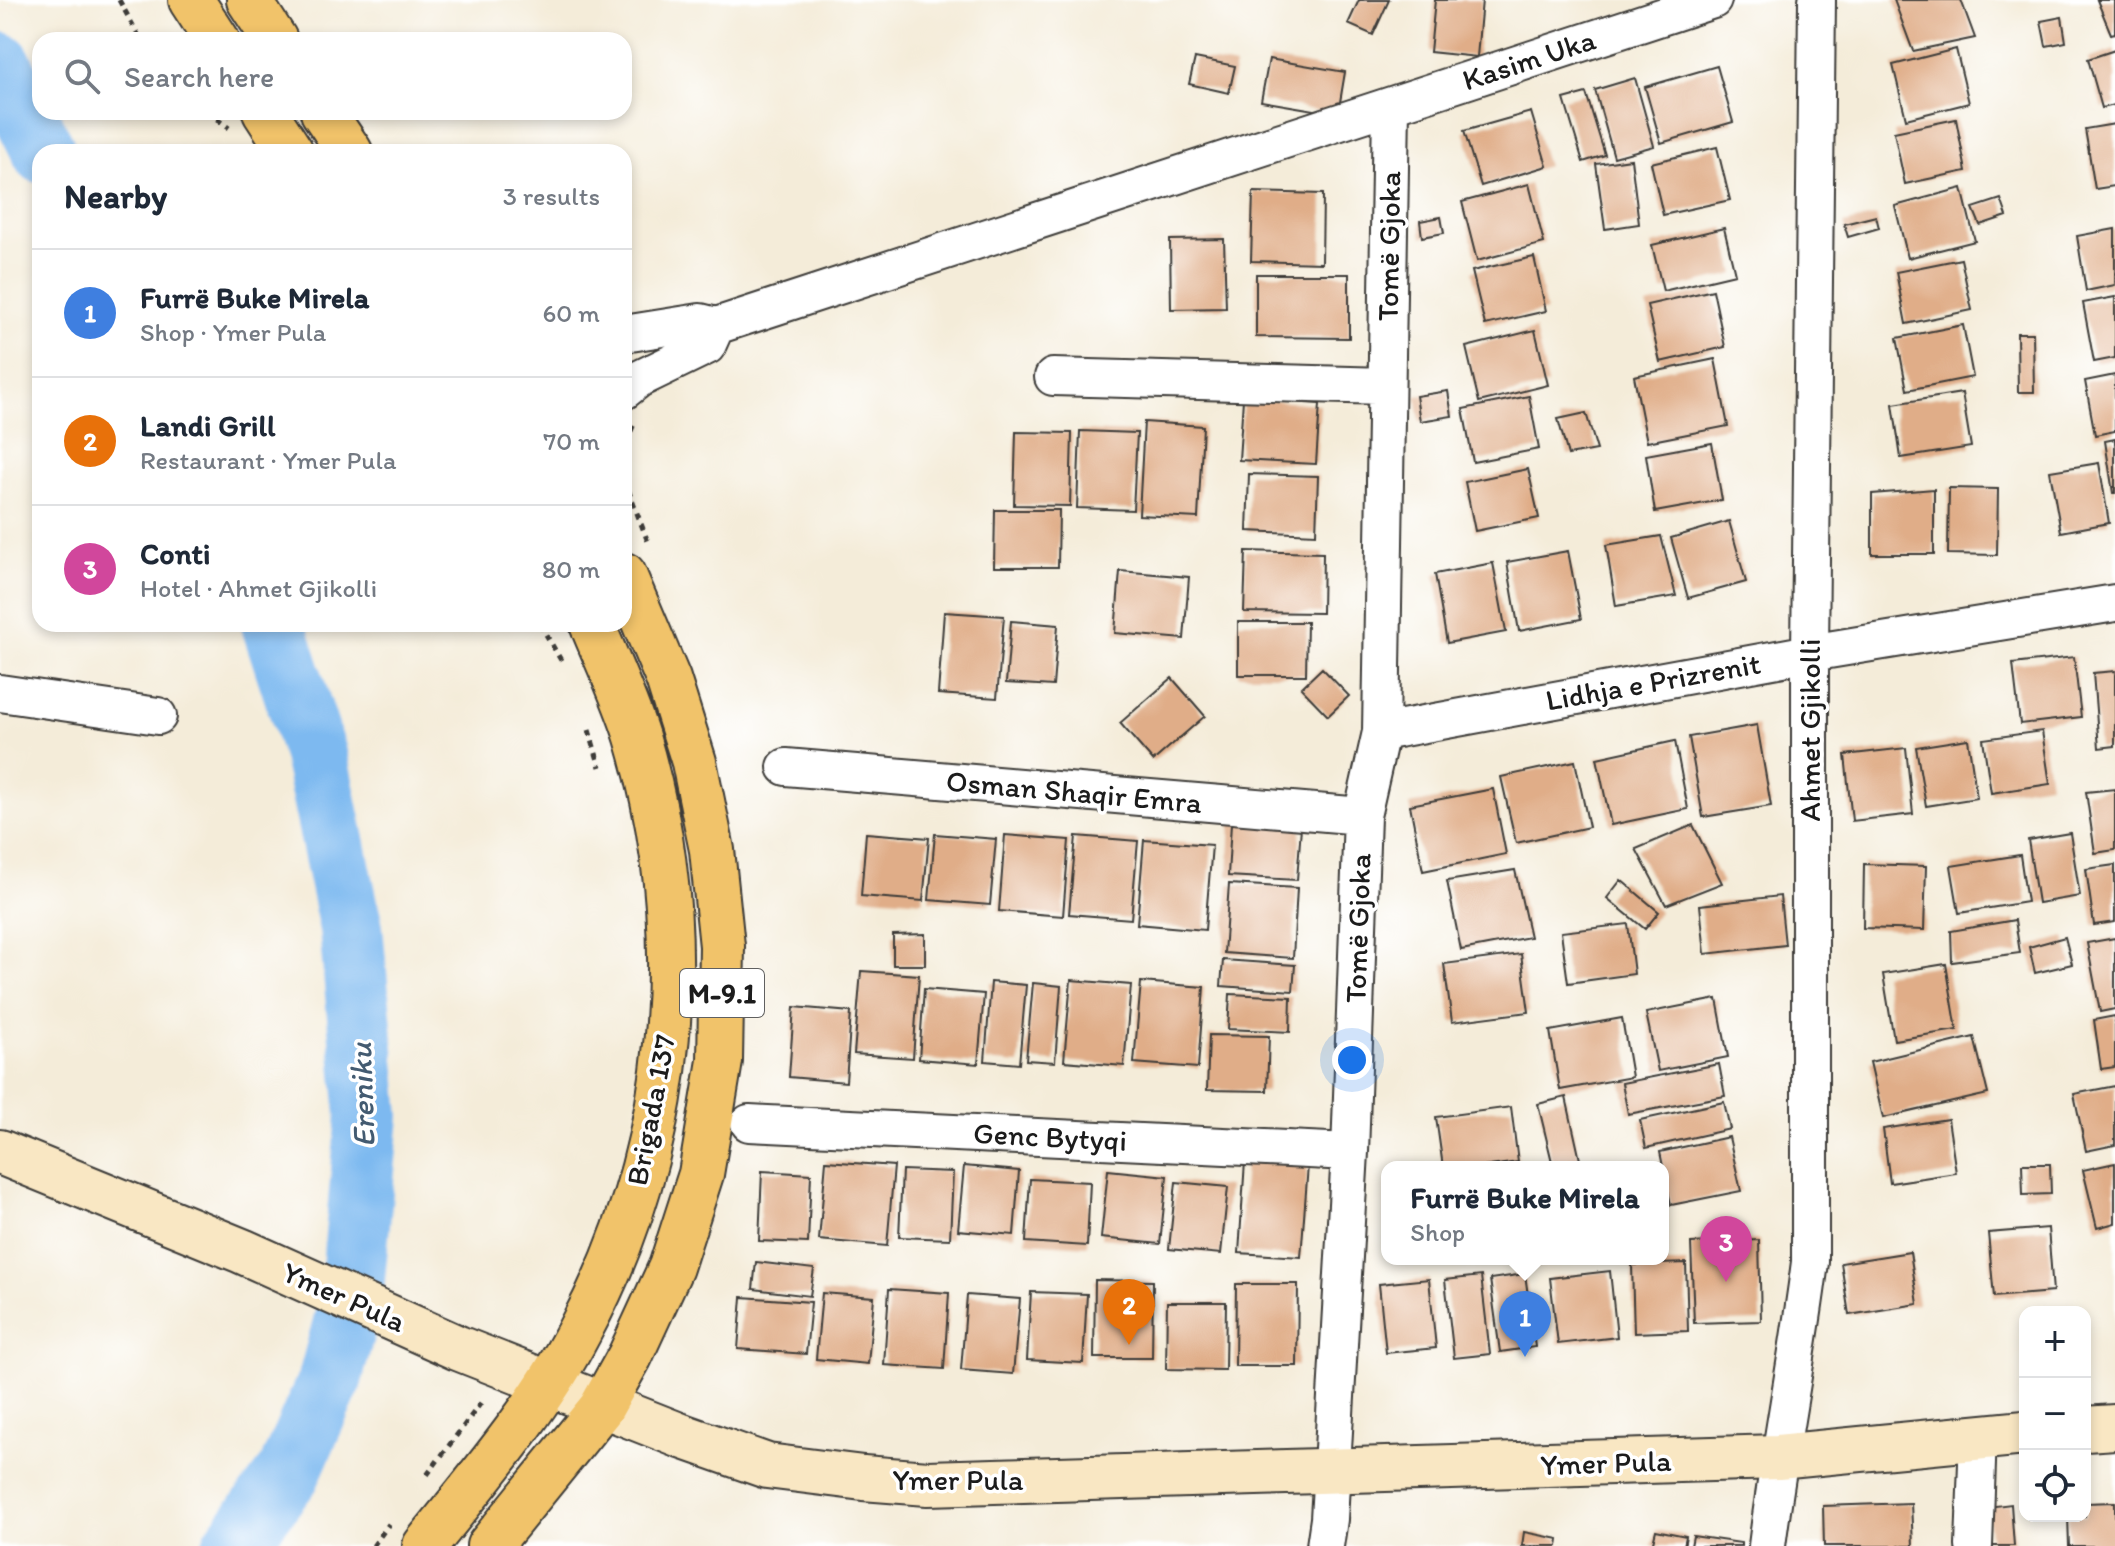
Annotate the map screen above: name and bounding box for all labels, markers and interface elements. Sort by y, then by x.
street label: Kasim Uka [1458,21,1600,98]
search box [32,32,632,120]
icon: search [60,54,104,98]
text: Search here [124,58,274,95]
street label: Tomë Gjoka [1369,170,1408,321]
text: Nearby [64,176,167,217]
text: 3 results [503,180,600,212]
text: Furrë Buke Mirela [140,279,369,316]
text: 1 [84,297,96,329]
text: 60 m [543,297,600,329]
text: Shop · Ymer Pula [140,316,326,348]
text: Landi Grill [140,407,275,444]
text: 2 [83,425,97,457]
text: 70 m [543,425,600,457]
text: Restaurant · Ymer Pula [140,444,396,476]
text: Conti [140,535,211,572]
text: 3 [83,553,97,585]
text: 80 m [542,553,600,585]
text: Hotel · Ahmet Gjikolli [140,572,377,604]
street label: Ahmet Gjikolli [1791,639,1828,821]
street label: Lidhja e Prizrenit [1543,644,1763,719]
street label: Osman Shaqir Emra [945,762,1204,821]
street label: Tomë Gjoka [1336,852,1379,1004]
road number: M-9.1 [680,969,764,1017]
street label: Brigada 137 [618,1031,683,1188]
your location [1332,1040,1372,1080]
water label: Ereniku [341,1041,383,1148]
street label: Genc Bytyqi [972,1114,1128,1159]
popup [1381,1161,1669,1265]
text: Furrë Buke Mirela [1410,1179,1640,1216]
text: Shop [1410,1216,1465,1248]
pin: 3 [1700,1216,1752,1282]
street label: Ymer Pula [277,1253,412,1340]
pin: 2 [1103,1279,1155,1345]
pin: 1 [1499,1291,1551,1357]
map controls [2019,1306,2091,1522]
button: + [2019,1306,2091,1378]
button: − [2019,1378,2091,1450]
street label: Ymer Pula [1540,1442,1673,1483]
button: locate [2019,1450,2091,1522]
street label: Ymer Pula [892,1461,1024,1498]

